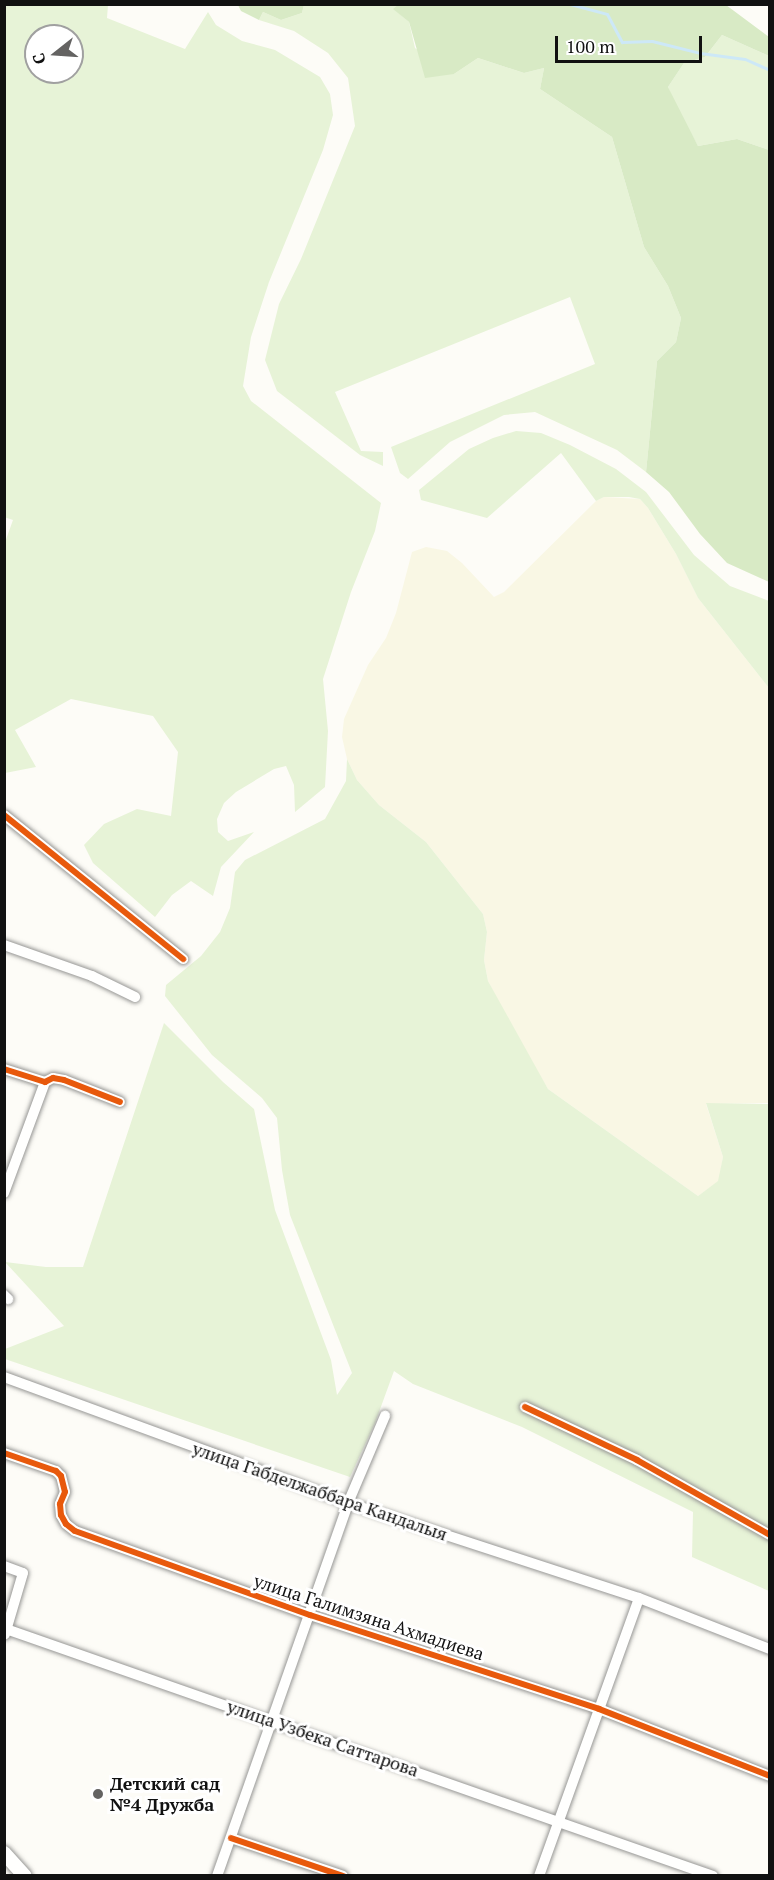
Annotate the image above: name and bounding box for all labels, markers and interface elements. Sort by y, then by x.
north arrow [24,24,84,84]
scale bar [558,24,705,62]
text: 100 m [566,34,615,58]
text: С [27,50,51,67]
street label: улица Габделжаббара Кандалыя [190,1437,450,1545]
street label: улица Галимзяна Ахмадиева [251,1569,487,1665]
street label: улица Узбека Саттарова [224,1695,422,1781]
place label: Детский сад №4 Дружба [110,1773,220,1816]
marker: Детский сад №4 Дружба [91,1787,105,1801]

